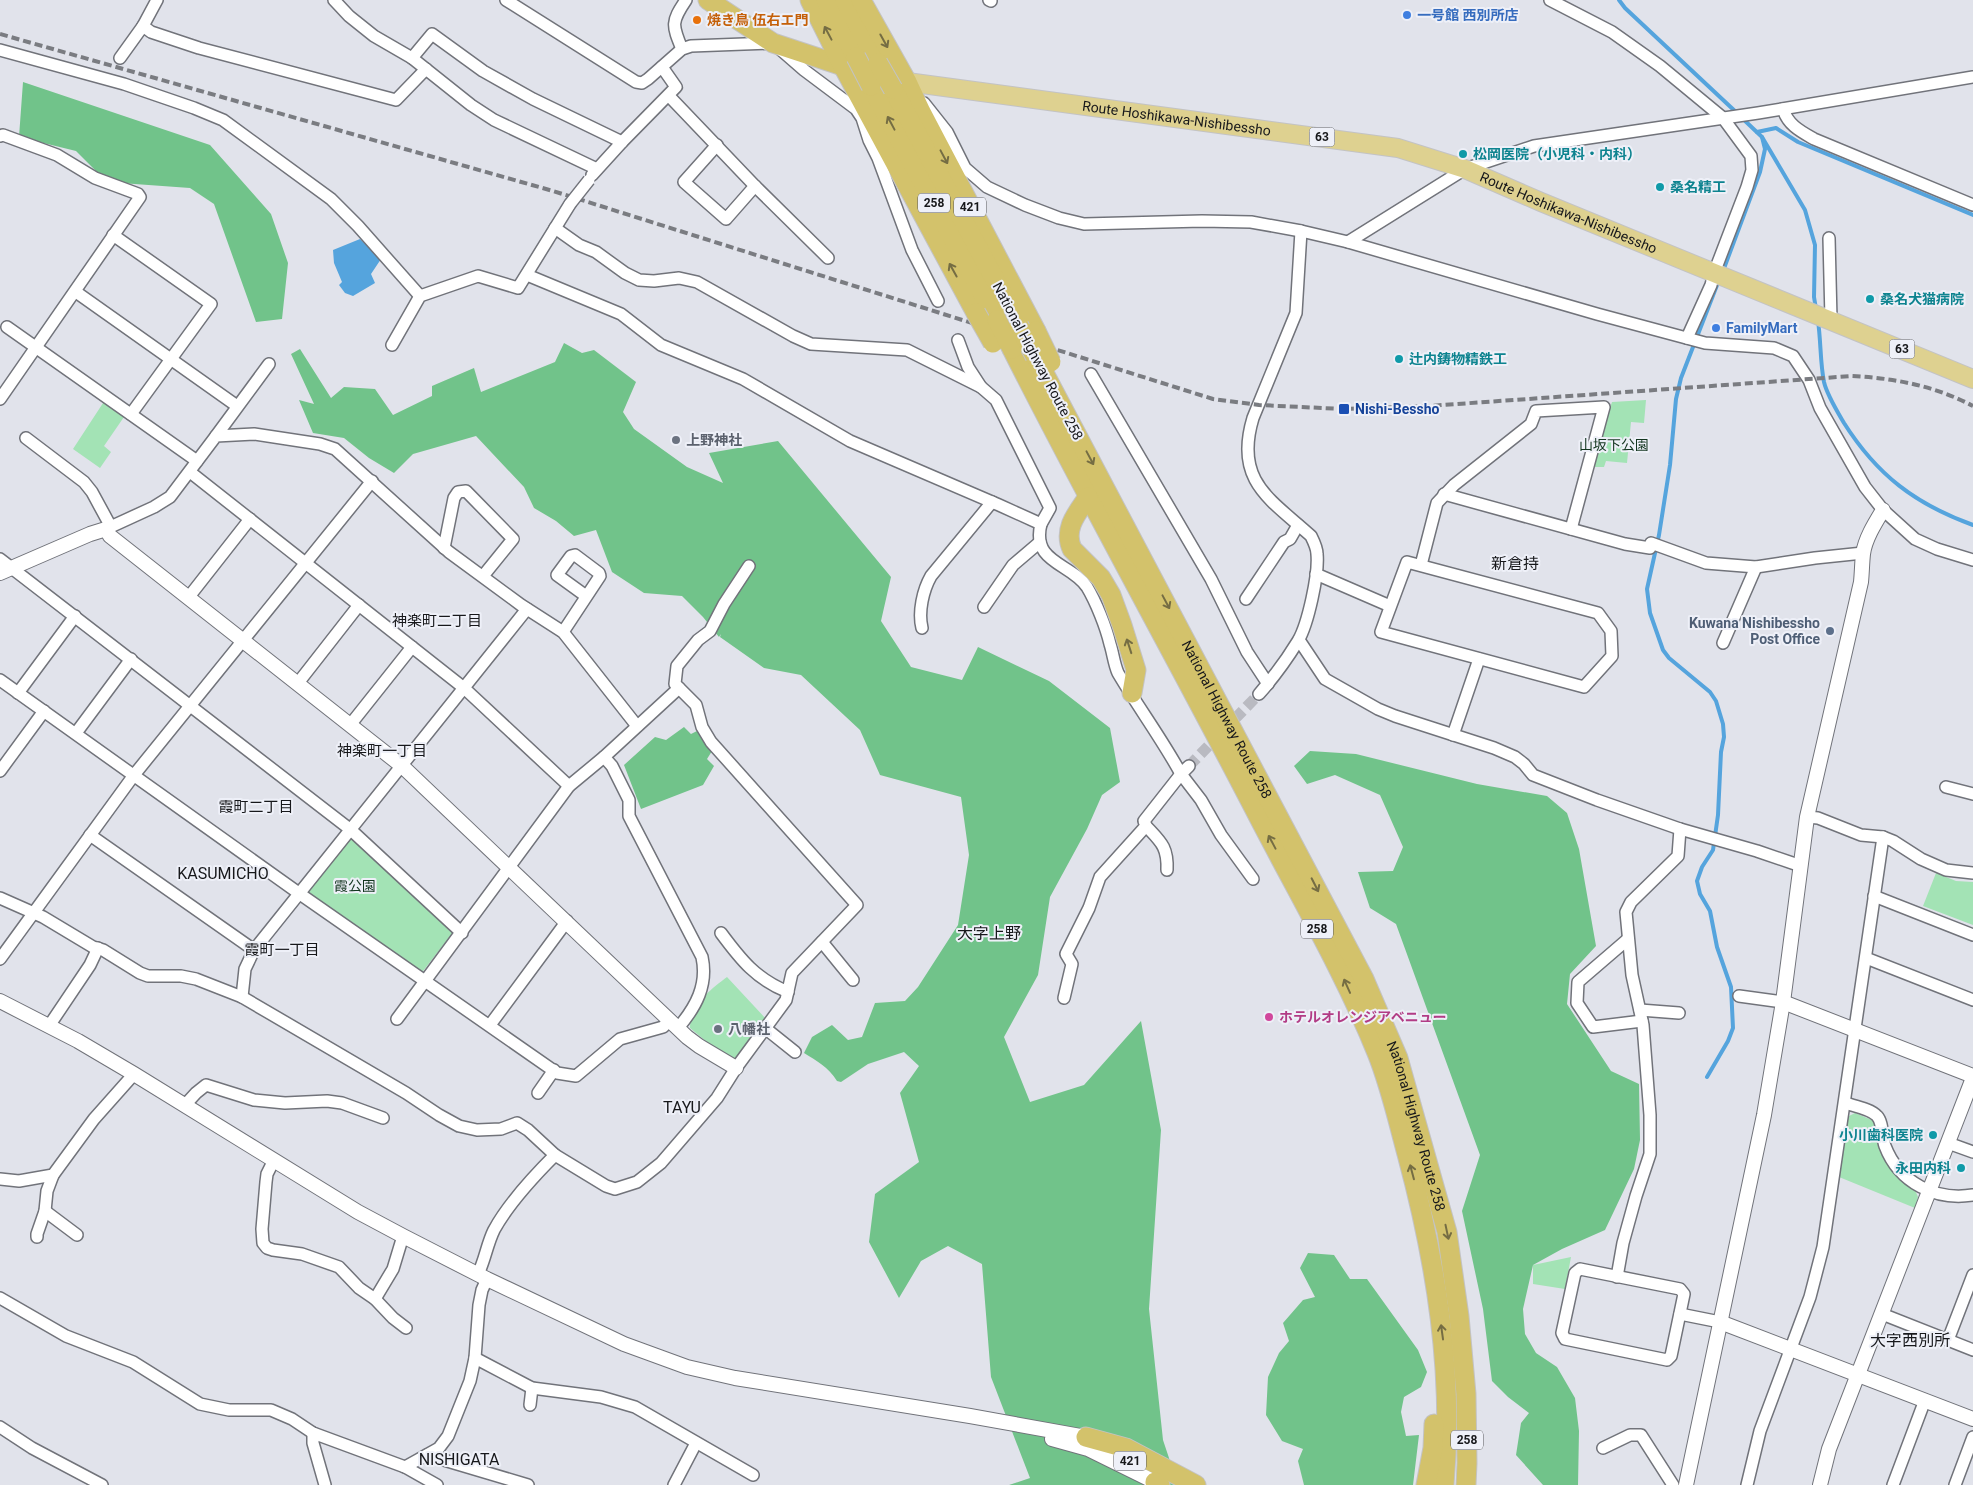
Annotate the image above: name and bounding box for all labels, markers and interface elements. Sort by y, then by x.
place label: 一号館 西別所店 [1417,7,1518,23]
marker: 一号館 西別所店 [1401,9,1413,21]
place label: 焼き鳥 伍右エ門 [707,12,808,28]
marker: 焼き鳥 伍右エ門 [691,14,703,26]
one-way arrow [823,26,833,41]
one-way arrow [880,33,889,48]
street label: Route Hoshikawa-Nishibessho [1081,98,1272,139]
one-way arrow [886,115,896,130]
road number: 63 [1310,128,1334,146]
place label: 松岡医院（小児科・内科） [1473,146,1641,162]
marker: 松岡医院（小児科・内科） [1457,148,1469,160]
one-way arrow [939,149,949,164]
street label: Route Hoshikawa-Nishibessho [1478,169,1659,257]
place label: 桑名精工 [1670,179,1726,195]
marker: 桑名精工 [1654,181,1666,193]
road number: 258 [918,194,950,212]
road number: 421 [954,198,986,216]
one-way arrow [948,263,958,278]
street label: National Highway Route 258 [990,279,1087,443]
place label: 桑名犬猫病院 [1880,291,1964,307]
marker: 桑名犬猫病院 [1864,293,1876,305]
place label: FamilyMart [1726,320,1798,336]
marker: FamilyMart [1710,322,1722,334]
road number: 63 [1890,339,1914,358]
place label: 辻内鋳物精鉄工 [1409,351,1507,367]
marker: 辻内鋳物精鉄工 [1393,353,1405,365]
place label: Nishi-Bessho [1355,401,1440,417]
marker: Nishi-Bessho [1337,402,1351,416]
place label: 上野神社 [686,432,742,448]
marker: 上野神社 [670,434,682,446]
park label: 山坂下公園 [1579,437,1649,453]
one-way arrow [1085,451,1095,466]
district label: 新倉持 [1491,554,1539,573]
one-way arrow [1161,594,1171,609]
district label: 神楽町二丁目 [392,612,482,630]
place label: Kuwana Nishibessho Post Office [1689,615,1820,647]
marker: Kuwana Nishibessho Post Office [1824,625,1836,637]
one-way arrow [1124,638,1133,654]
street label: National Highway Route 258 [1179,638,1275,801]
district label: 神楽町一丁目 [337,742,427,760]
district label: 霞町二丁目 [218,798,294,816]
one-way arrow [1267,835,1276,850]
district label: KASUMICHO [177,864,269,883]
one-way arrow [1311,877,1320,892]
park label: 霞公園 [334,878,376,894]
road number: 258 [1301,920,1333,939]
district label: 大字上野 [957,924,1021,943]
district label: 霞町一丁目 [244,941,320,959]
one-way arrow [1342,979,1352,994]
place label: ホテルオレンジアベニュー [1279,1009,1447,1025]
marker: ホテルオレンジアベニュー [1263,1011,1275,1023]
place label: 八幡社 [728,1021,770,1037]
marker: 八幡社 [712,1023,724,1035]
street label: National Highway Route 258 [1384,1038,1449,1213]
district label: TAYU [663,1098,701,1117]
place label: 小川歯科医院 [1839,1127,1923,1143]
marker: 小川歯科医院 [1927,1129,1939,1141]
place label: 永田内科 [1895,1160,1951,1176]
marker: 永田内科 [1955,1162,1967,1174]
one-way arrow [1407,1165,1416,1181]
one-way arrow [1443,1223,1452,1239]
one-way arrow [1437,1324,1447,1340]
district label: 大字西別所 [1870,1331,1950,1350]
road number: 258 [1451,1430,1483,1450]
district label: NISHIGATA [419,1450,500,1469]
road number: 421 [1114,1452,1146,1470]

